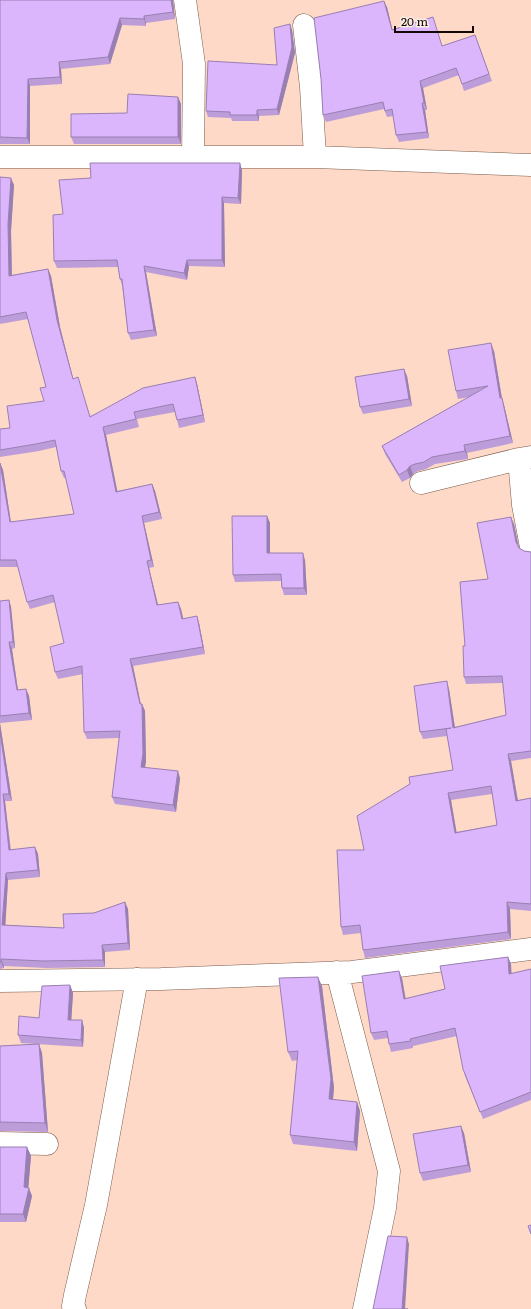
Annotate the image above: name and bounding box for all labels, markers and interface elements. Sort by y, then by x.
scale bar [395,8,473,34]
text: 20 m [401,12,428,30]

